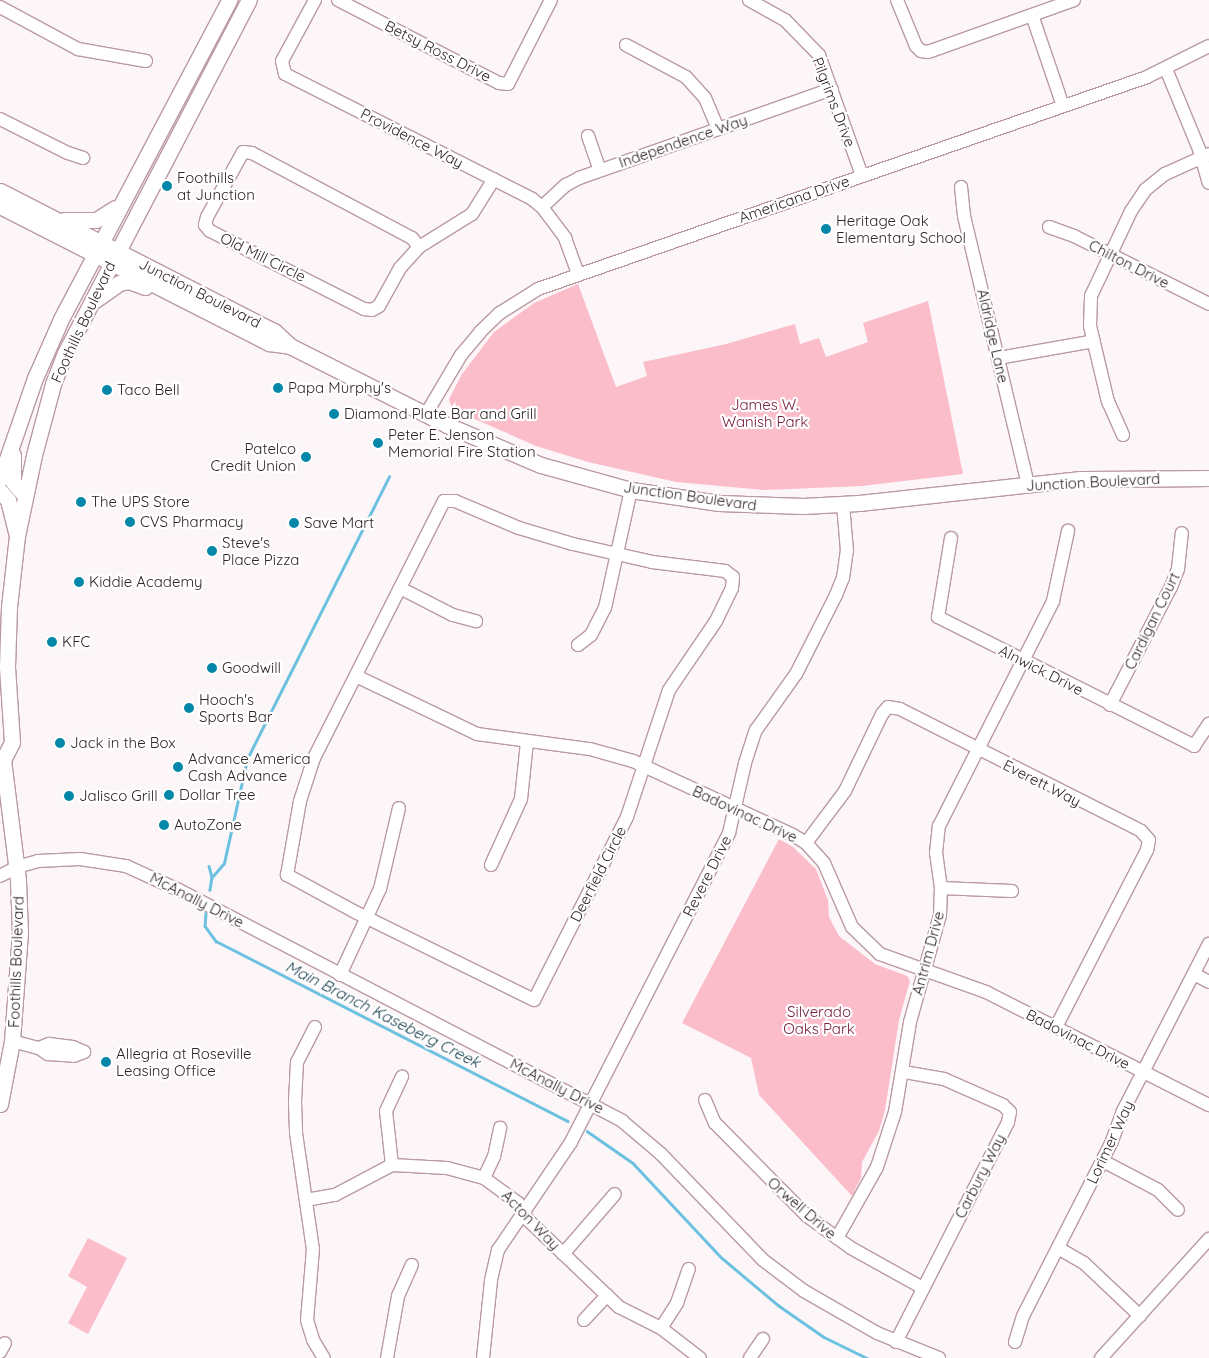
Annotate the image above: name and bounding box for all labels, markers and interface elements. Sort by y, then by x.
street label: Betsy Ross Drive [382,17,494,85]
street label: Pilgrims Drive [809,55,859,149]
street label: Providence Way [358,104,466,172]
street label: Independence Way [616,111,750,171]
place label: Foothills at Junction [177,168,255,203]
street label: Americana Drive [736,172,852,226]
marker: Foothills at Junction [161,180,173,192]
place label: Heritage Oak Elementary School [836,211,966,246]
marker: Heritage Oak Elementary School [820,223,832,235]
street label: Old Mill Circle [217,229,309,285]
street label: Chilton Drive [1086,236,1172,292]
street label: Junction Boulevard [136,255,264,331]
street label: Foothills Boulevard [47,258,119,386]
street label: Aldridge Lane [973,287,1013,385]
place label: Papa Murphy's [288,379,391,397]
place label: Taco Bell [117,381,180,399]
marker: Papa Murphy's [272,382,284,394]
marker: Taco Bell [101,384,113,396]
park label: James W. Wanish Park [722,395,808,430]
place label: Diamond Plate Bar and Grill [344,405,537,423]
marker: Diamond Plate Bar and Grill [328,408,340,420]
place label: Peter E. Jenson Memorial Fire Station [388,425,536,460]
marker: Peter E. Jenson Memorial Fire Station [372,437,384,449]
place label: Patelco Credit Union [211,439,296,474]
marker: Patelco Credit Union [300,451,312,463]
street label: Junction Boulevard [1025,469,1161,495]
street label: Junction Boulevard [622,478,758,514]
place label: The UPS Store [91,493,190,511]
marker: The UPS Store [75,496,87,508]
place label: CVS Pharmacy [140,513,244,531]
place label: Save Mart [304,514,374,532]
marker: CVS Pharmacy [124,516,136,528]
marker: Save Mart [288,517,300,529]
place label: Steve's Place Pizza [222,533,299,568]
marker: Steve's Place Pizza [206,545,218,557]
street label: Cardigan Court [1121,569,1183,673]
place label: Kiddie Academy [89,573,203,591]
marker: Kiddie Academy [73,576,85,588]
place label: KFC [62,633,90,651]
marker: KFC [46,636,58,648]
street label: Alnwick Drive [996,641,1086,699]
place label: Goodwill [222,659,281,677]
marker: Goodwill [206,662,218,674]
place label: Hooch's Sports Bar [199,690,272,725]
marker: Hooch's Sports Bar [183,702,195,714]
place label: Jack in the Box [70,734,176,752]
marker: Jack in the Box [54,737,66,749]
place label: Advance America Cash Advance [188,749,311,784]
street label: Everett Way [1000,756,1084,810]
marker: Advance America Cash Advance [172,761,184,773]
street label: Badovinac Drive [690,782,800,846]
place label: Dollar Tree [179,786,255,804]
place label: Jalisco Grill [79,787,158,805]
marker: Dollar Tree [163,789,175,801]
marker: Jalisco Grill [63,790,75,802]
place label: AutoZone [174,816,242,834]
marker: AutoZone [158,819,170,831]
street label: Deerfield Circle [566,823,630,925]
street label: Revere Drive [679,832,735,920]
street label: McAnally Drive [147,869,247,931]
street label: Foothills Boulevard [5,896,27,1028]
street label: Antrim Drive [908,909,948,997]
water label: Main Branch Kaseberg Creek [282,956,484,1072]
park label: Silverado Oaks Park [783,1002,855,1037]
street label: Badovinac Drive [1023,1005,1133,1073]
place label: Allegria at Roseville Leasing Office [116,1044,251,1079]
street label: McAnally Drive [507,1055,607,1117]
marker: Allegria at Roseville Leasing Office [100,1056,112,1068]
street label: Lorimer Way [1083,1097,1137,1187]
street label: Carbury Way [951,1131,1009,1221]
street label: Orwell Drive [764,1173,840,1243]
street label: Acton Way [498,1186,564,1254]

